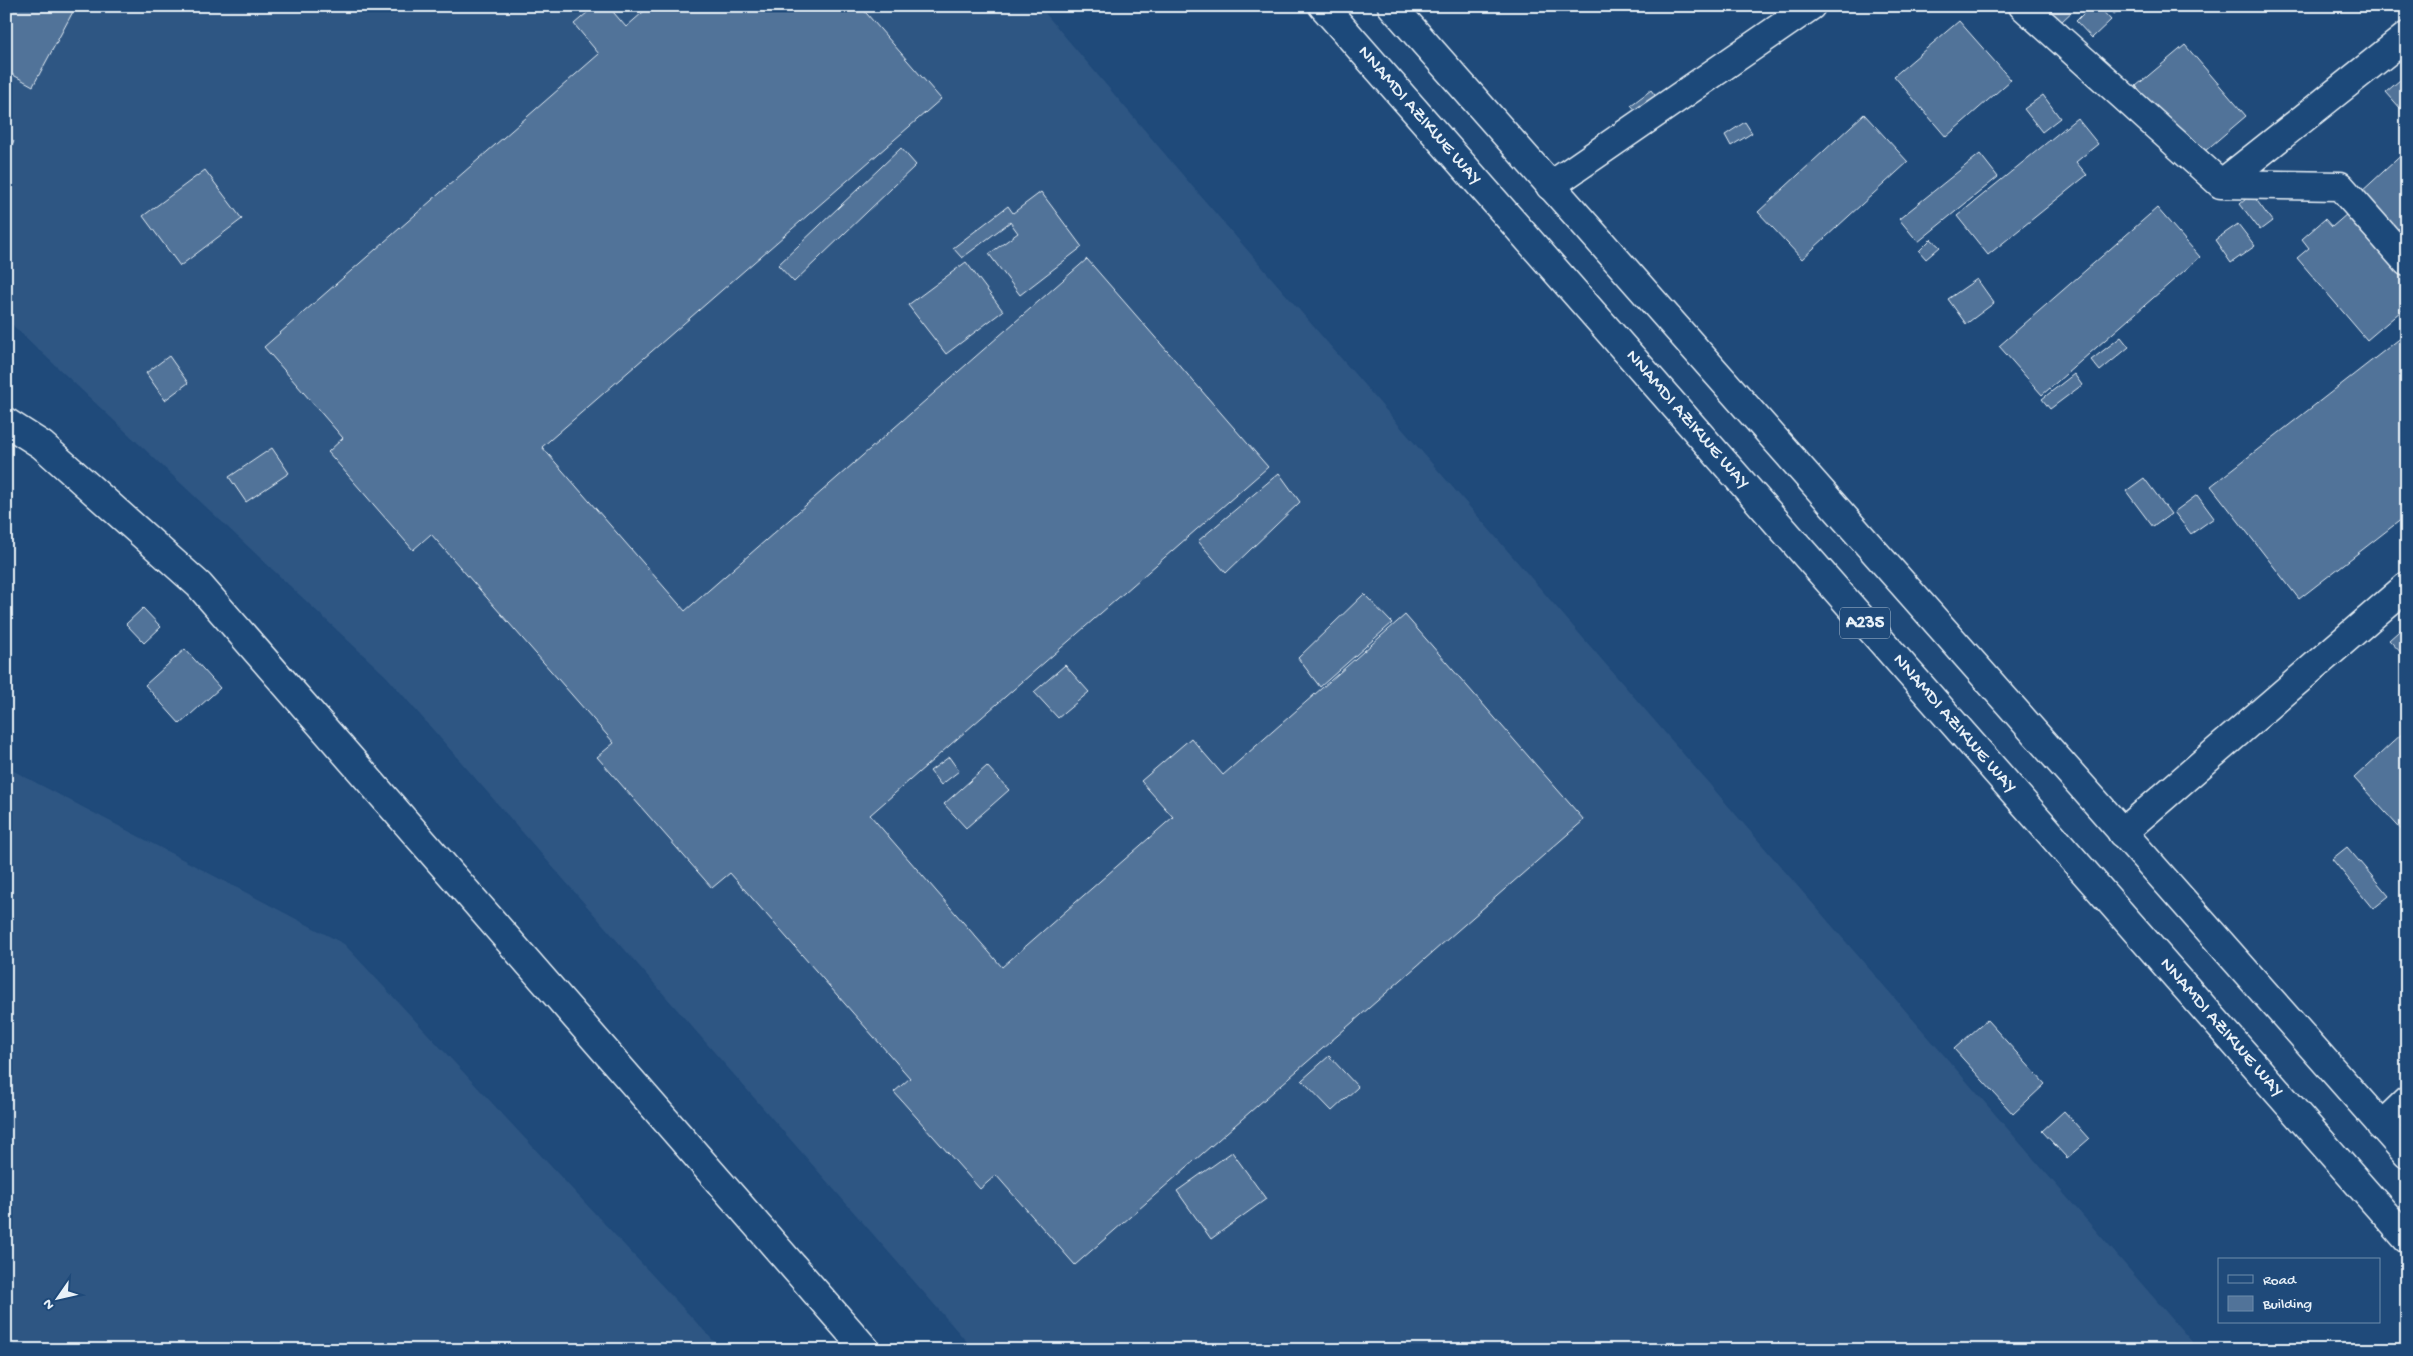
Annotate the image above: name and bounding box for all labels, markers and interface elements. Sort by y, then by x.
street label: NNAMDI AZIKWE WAY [1352,41,1486,191]
street label: NNAMDI AZIKWE WAY [1620,345,1754,495]
road number: A235 [1840,608,1890,638]
street label: NNAMDI AZIKWE WAY [1887,649,2021,799]
street label: NNAMDI AZIKWE WAY [2154,953,2288,1103]
legend [2218,1258,2380,1324]
text: Road [2263,1272,2297,1290]
north arrow [32,1274,82,1324]
text: N [40,1295,59,1312]
text: Building [2262,1296,2312,1314]

